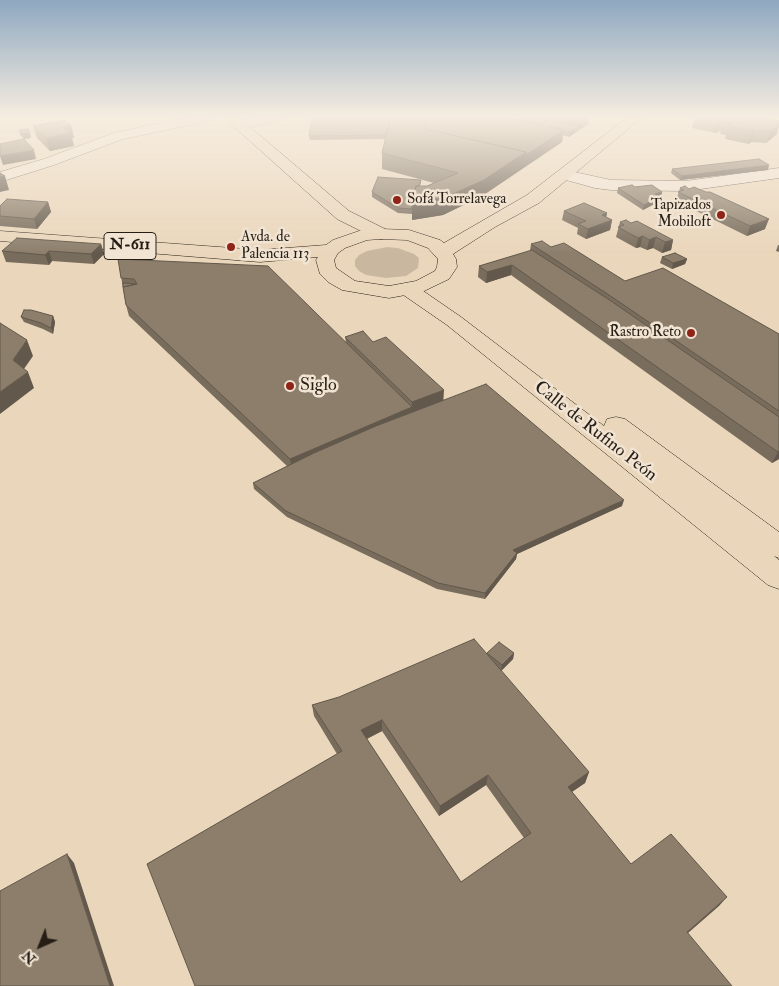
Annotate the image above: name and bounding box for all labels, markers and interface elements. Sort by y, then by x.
place label: Sofá Torrelavega [407,191,507,209]
marker: Sofá Torrelavega [391,194,403,206]
place label: Tapizados Mobiloft [651,197,711,232]
marker: Tapizados Mobiloft [715,209,727,221]
place label: Avda. de Palencia 113 [241,229,309,264]
road number: N-611 [104,232,156,260]
marker: Avda. de Palencia 113 [225,241,237,253]
place label: Rastro Reto [609,324,681,342]
marker: Rastro Reto [685,327,697,339]
place label: Siglo [300,375,337,397]
street label: Calle de Rufino Peón [529,377,661,487]
marker: Siglo [284,380,296,392]
north arrow [15,921,65,971]
text: N [19,947,40,968]

